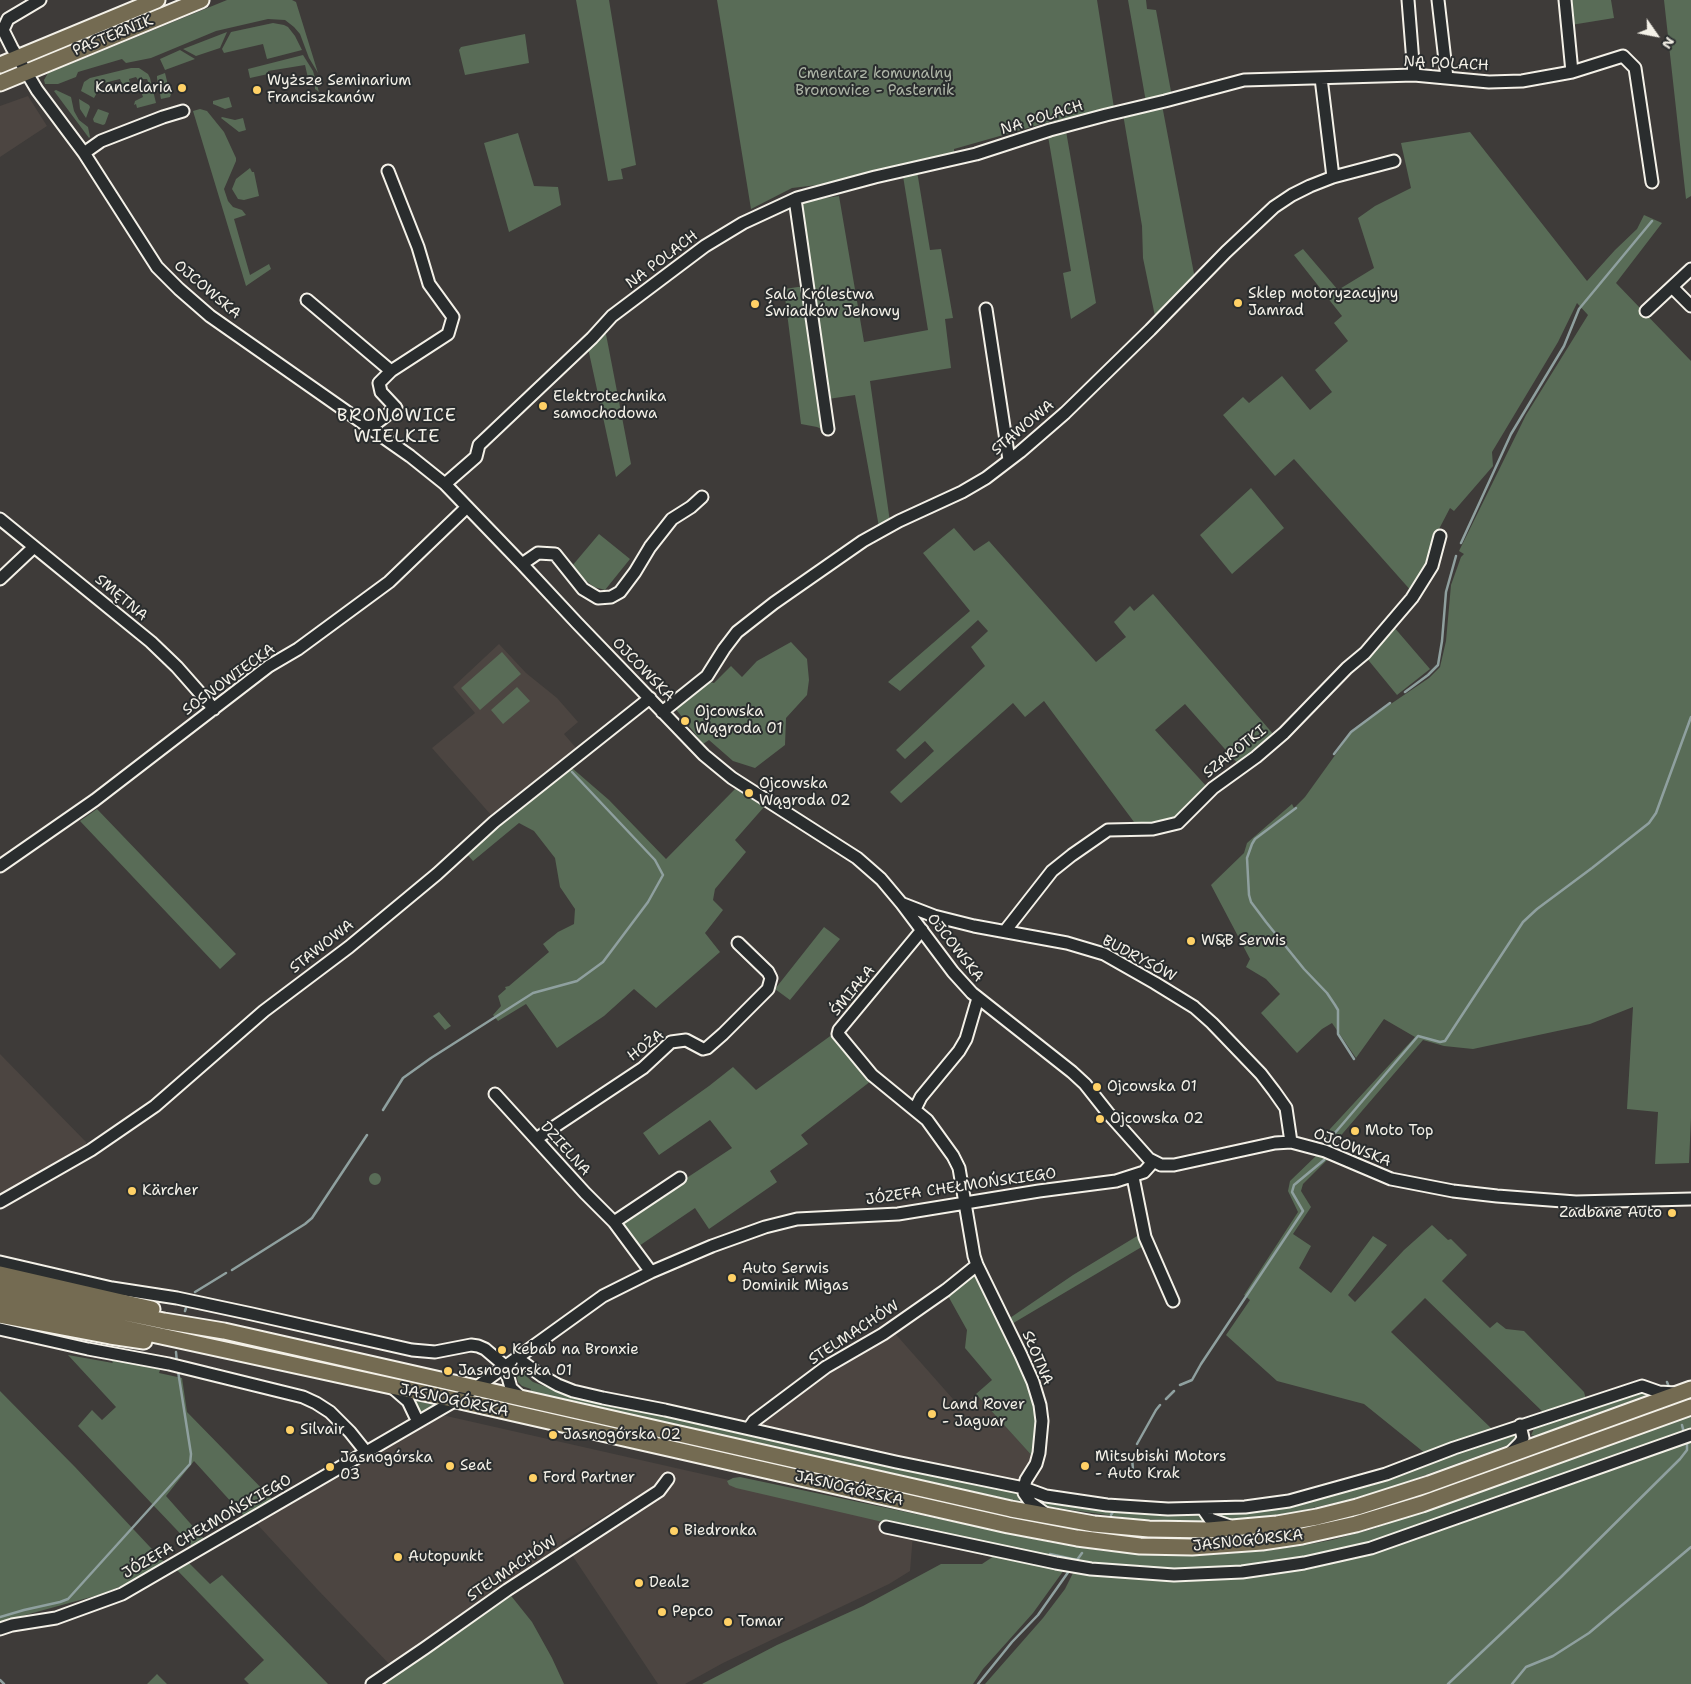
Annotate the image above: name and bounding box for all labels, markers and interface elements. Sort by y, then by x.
north arrow [1631,10,1681,60]
street label: PASTERNIK [70,12,156,60]
text: N [1658,34,1679,53]
street label: NA POLACH [1403,53,1489,75]
park label: Cmentarz komunalny Bronowice - Pasternik [795,65,955,100]
place label: Wyższe Seminarium Franciszkanów [267,72,411,107]
place label: Kancelaria [95,79,172,97]
marker: Kancelaria [176,82,188,94]
marker: Wyższe Seminarium Franciszkanów [251,84,263,96]
street label: NA POLACH [999,97,1085,139]
street label: NA POLACH [622,227,702,293]
street label: OJCOWSKA [170,257,244,323]
place label: Sklep motoryzacyjny Jamrad [1248,285,1398,320]
place label: Sala Królestwa Świadków Jehowy [765,286,900,321]
marker: Sklep motoryzacyjny Jamrad [1232,297,1244,309]
marker: Sala Królestwa Świadków Jehowy [749,298,761,310]
place label: Elektrotechnika samochodowa [553,388,666,423]
street label: STAWOWA [988,397,1058,459]
marker: Elektrotechnika samochodowa [537,400,549,412]
district label: BRONOWICE WIELKIE [336,405,458,448]
street label: SMĘTNA [91,571,151,625]
street label: OJCOWSKA [608,634,678,706]
street label: SOSNOWIECKA [179,640,279,720]
place label: Ojcowska Wągroda 01 [695,703,783,738]
marker: Ojcowska Wągroda 01 [679,715,691,727]
street label: SZAROTKI [1200,722,1270,782]
place label: Ojcowska Wągroda 02 [759,775,850,810]
marker: Ojcowska Wągroda 02 [743,787,755,799]
street label: OJCOWSKA [923,910,987,986]
street label: STAWOWA [286,916,358,978]
street label: BUDRYSÓW [1099,932,1179,986]
place label: W&B Serwis [1201,932,1286,950]
marker: W&B Serwis [1185,935,1197,947]
street label: ŚMIAŁA [827,962,879,1020]
street label: HOŻA [624,1026,668,1066]
place label: Ojcowska 01 [1107,1078,1197,1096]
marker: Ojcowska 01 [1091,1081,1103,1093]
place label: Ojcowska 02 [1110,1110,1204,1128]
marker: Ojcowska 02 [1094,1113,1106,1125]
street label: DZIELNA [536,1118,594,1180]
place label: Moto Top [1365,1122,1434,1140]
street label: OJCOWSKA [1311,1125,1393,1171]
marker: Moto Top [1349,1125,1361,1137]
street label: JÓZEFA CHEŁMOŃSKIEGO [865,1165,1057,1209]
place label: Kärcher [142,1182,198,1200]
marker: Kärcher [126,1185,138,1197]
place label: Zadbane Auto [1559,1204,1662,1222]
marker: Zadbane Auto [1666,1207,1678,1219]
place label: Auto Serwis Dominik Migas [742,1260,849,1295]
marker: Auto Serwis Dominik Migas [726,1272,738,1284]
street label: STELMACHÓW [805,1297,903,1369]
street label: SŁOTNA [1018,1328,1056,1388]
place label: Kebab na Bronxie [512,1341,639,1359]
marker: Kebab na Bronxie [496,1344,508,1356]
place label: Jasnogórska 01 [458,1362,572,1380]
marker: Jasnogórska 01 [442,1365,454,1377]
street label: JASNOGÓRSKA [398,1381,510,1421]
place label: Land Rover - Jaguar [942,1396,1025,1431]
marker: Land Rover - Jaguar [926,1408,938,1420]
place label: Silvair [300,1421,345,1439]
marker: Silvair [284,1424,296,1436]
place label: Jasnogórska 02 [563,1426,681,1444]
marker: Jasnogórska 02 [547,1429,559,1441]
place label: Mitsubishi Motors - Auto Krak [1095,1448,1226,1483]
place label: Jasnogórska 03 [340,1449,433,1484]
place label: Seat [460,1457,492,1475]
marker: Seat [444,1460,456,1472]
marker: Mitsubishi Motors - Auto Krak [1079,1460,1091,1472]
marker: Jasnogórska 03 [324,1461,336,1473]
street label: JASNOGÓRSKA [793,1468,905,1510]
place label: Ford Partner [543,1469,635,1487]
street label: JÓZEFA CHEŁMOŃSKIEGO [119,1471,295,1583]
marker: Ford Partner [527,1472,539,1484]
place label: Biedronka [684,1522,757,1540]
marker: Biedronka [668,1525,680,1537]
street label: JASNOGÓRSKA [1192,1526,1304,1556]
street label: STELMACHÓW [464,1532,560,1606]
place label: Autopunkt [408,1548,484,1566]
marker: Autopunkt [392,1551,404,1563]
place label: Dealz [649,1574,690,1592]
marker: Dealz [633,1577,645,1589]
place label: Pepco [672,1603,713,1621]
marker: Pepco [656,1606,668,1618]
place label: Tomar [738,1613,784,1631]
marker: Tomar [722,1616,734,1628]

